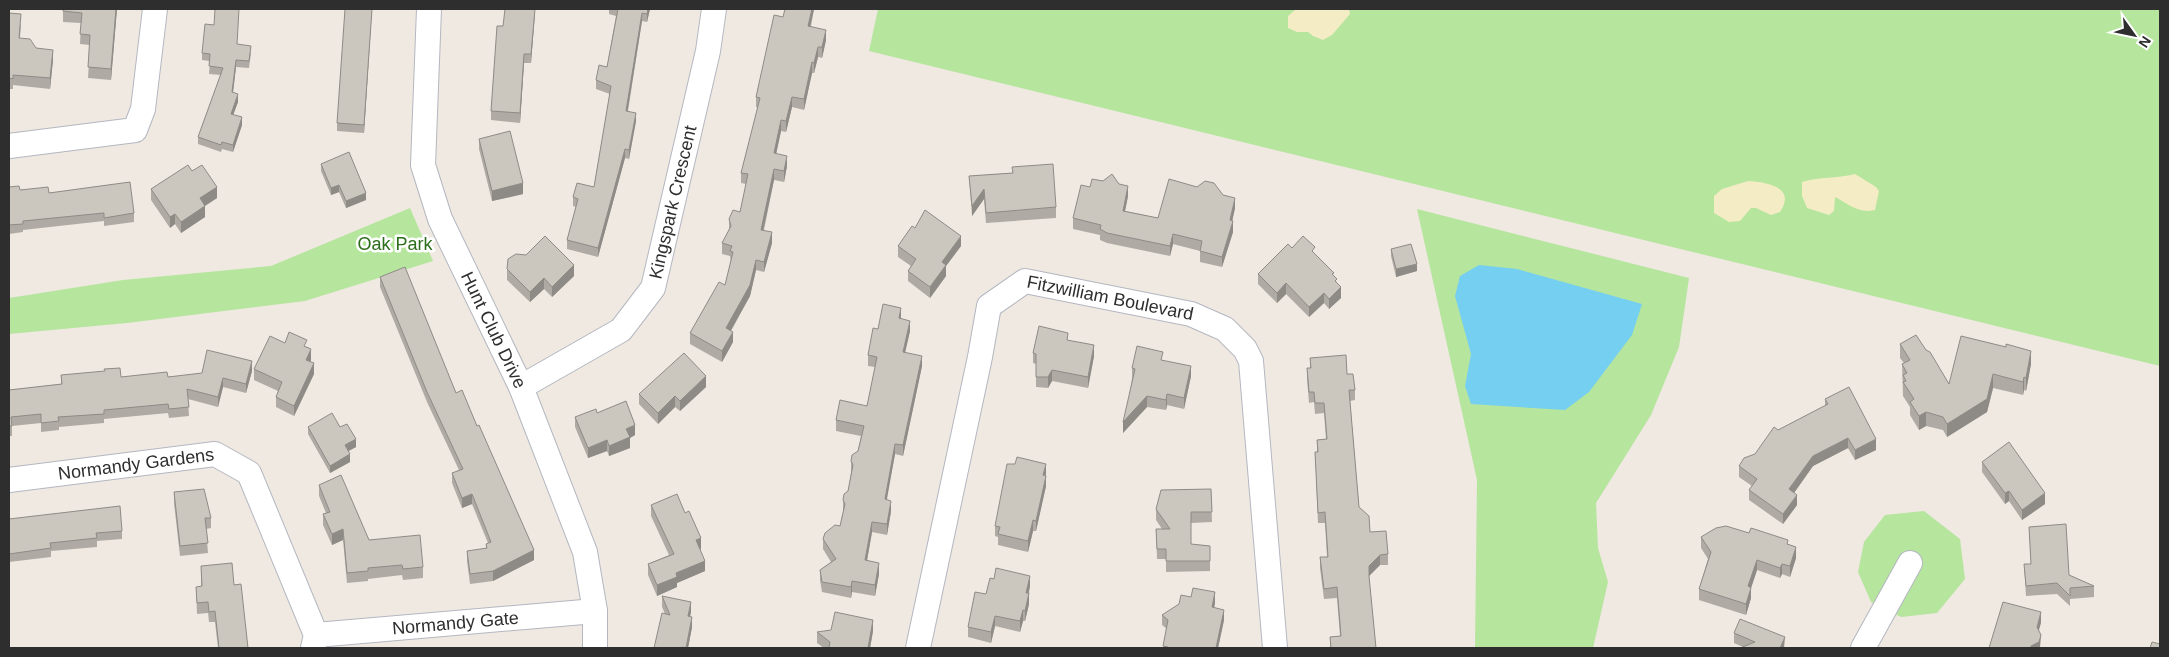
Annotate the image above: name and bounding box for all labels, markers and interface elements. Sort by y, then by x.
north arrow [2109,10,2159,60]
text: N [2135,33,2154,51]
street label: Kingspark Crescent [645,123,700,281]
park label: Oak Park [357,234,434,254]
street label: Hunt Club Drive [457,268,530,392]
street label: Fitzwilliam Boulevard [1025,272,1195,324]
street label: Normandy Gardens [57,444,215,484]
street label: Normandy Gate [391,608,520,638]

